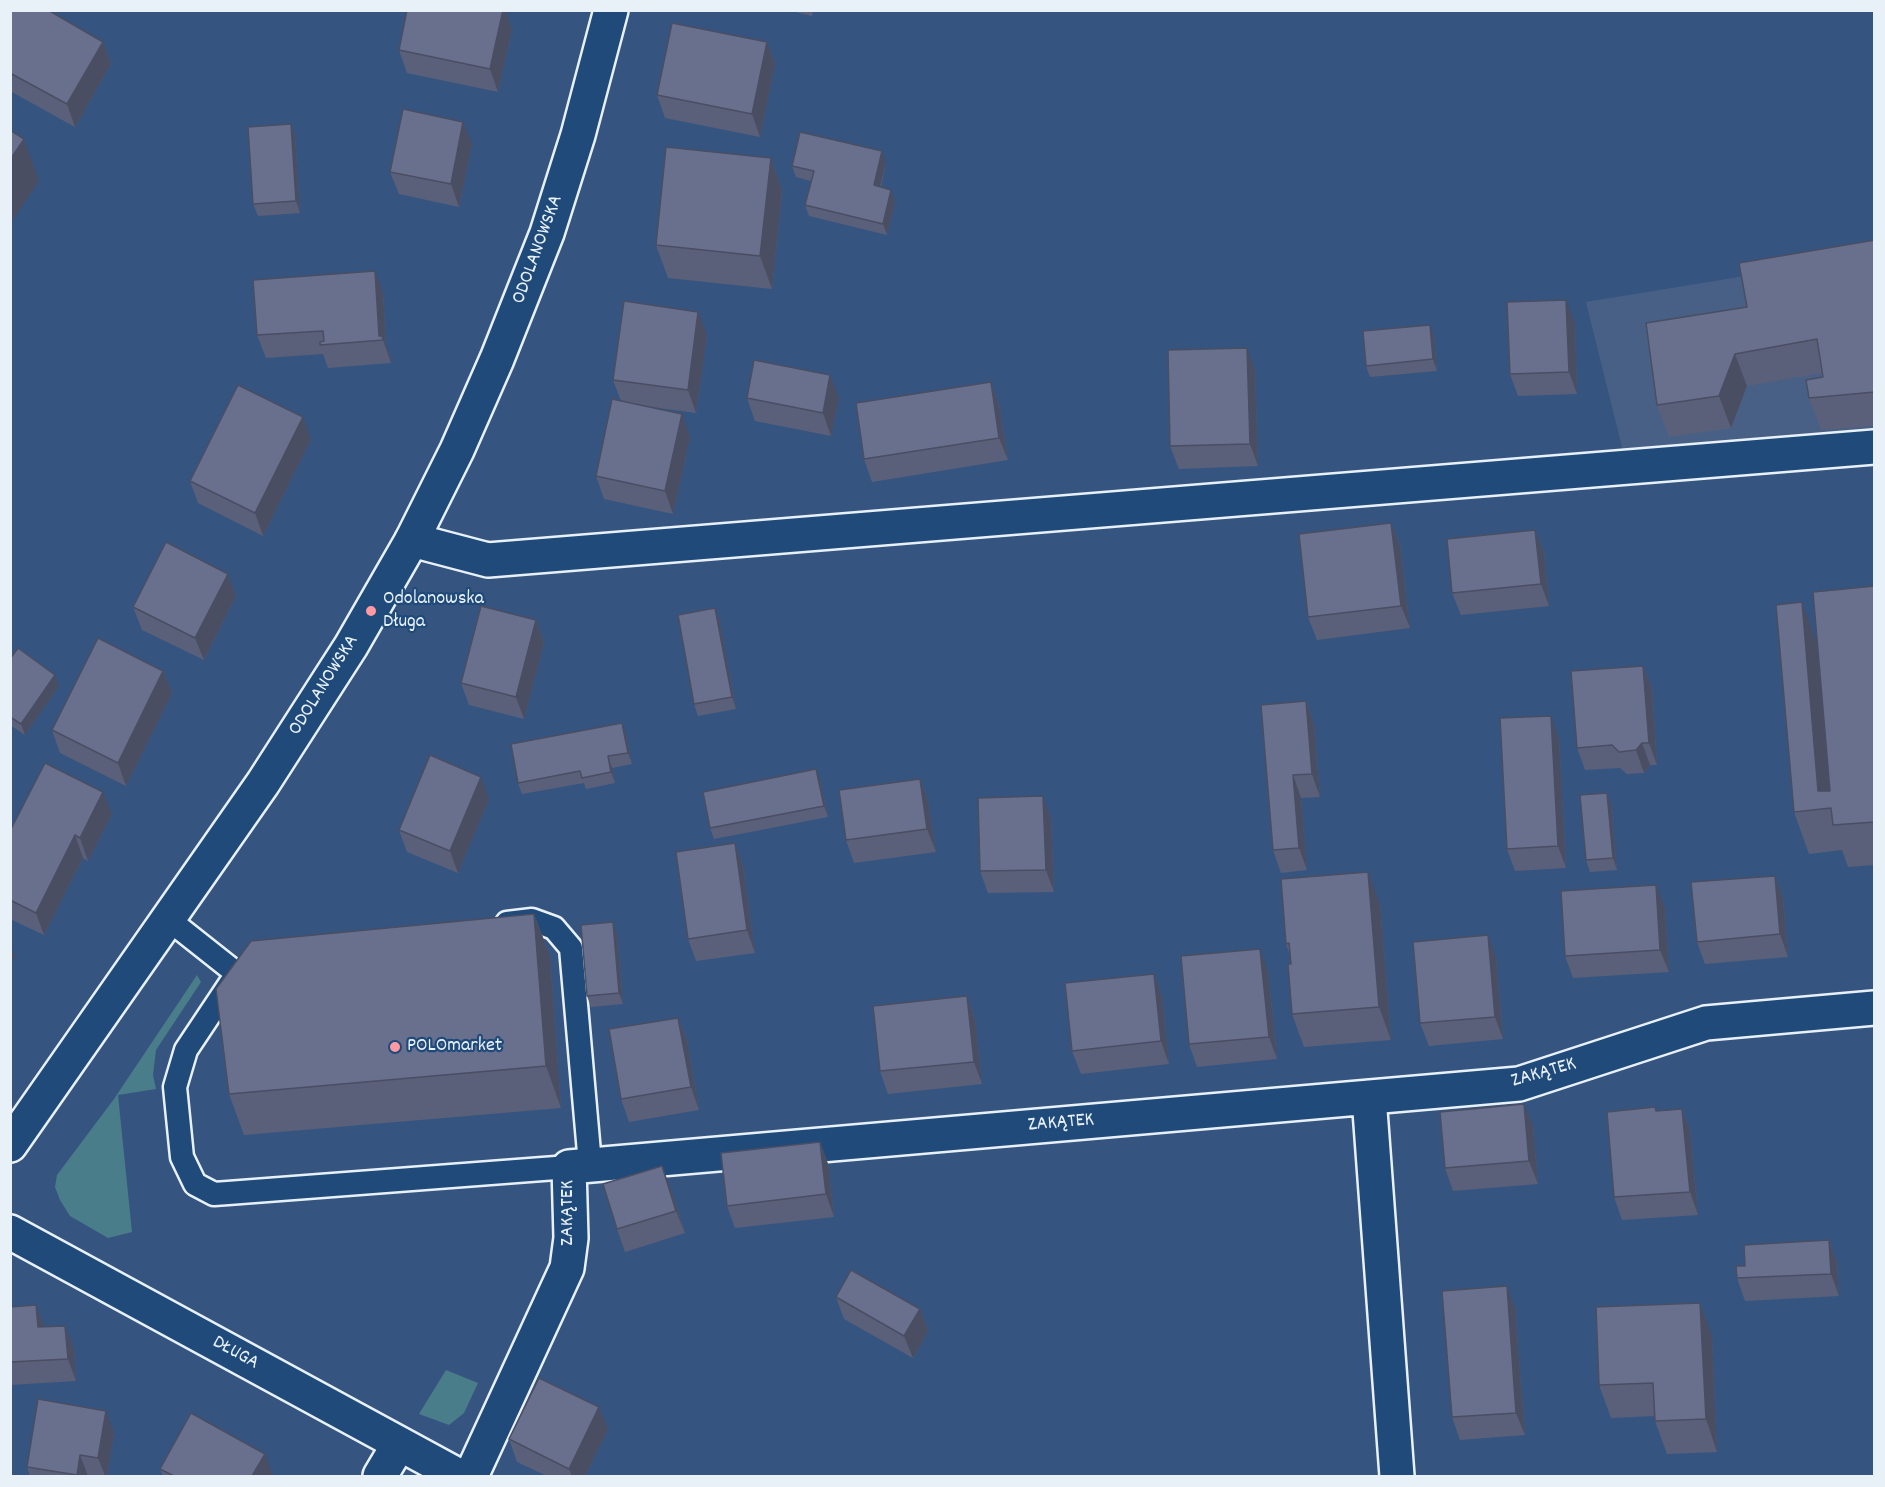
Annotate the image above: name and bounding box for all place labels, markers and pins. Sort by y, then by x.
place label: Odolanowska Długa [383,588,484,635]
marker: Odolanowska Długa [364,604,378,618]
place label: POLOmarket [407,1035,502,1059]
marker: POLOmarket [388,1040,402,1054]

